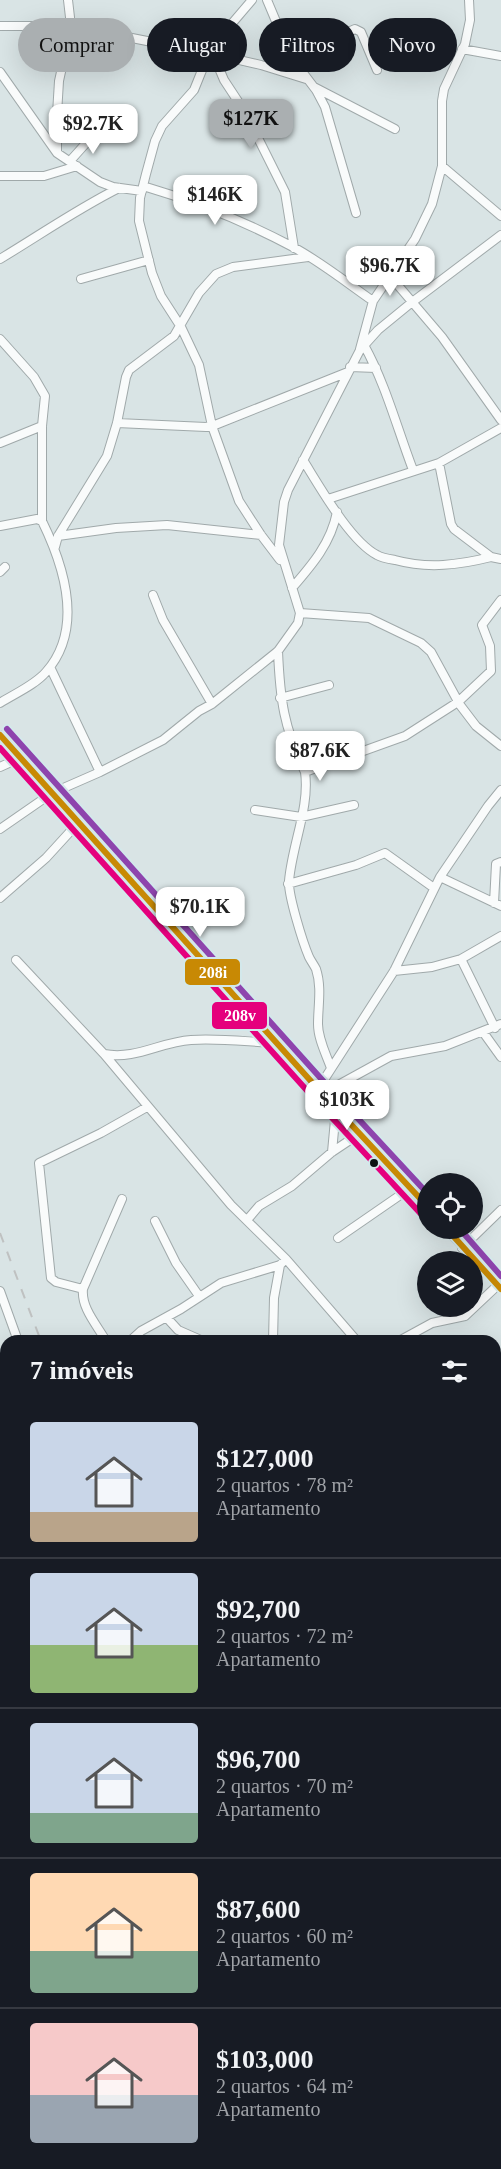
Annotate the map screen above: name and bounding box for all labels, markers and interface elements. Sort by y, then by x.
chip: Comprar [18,18,135,72]
chip: Alugar [147,18,247,72]
chip: Filtros [259,18,356,72]
chip: Novo [368,18,457,72]
pin: $127K [209,99,293,150]
pin: $92.7K [44,104,142,155]
text: $127K [223,107,279,129]
text: $92.7K [63,112,123,134]
pin: $146K [173,175,257,226]
text: $146K [187,183,243,205]
pin: $96.7K [341,246,439,297]
text: $96.7K [360,254,420,276]
pin: $87.6K [271,731,369,782]
text: $87.6K [290,739,350,761]
pin: $70.1K [151,887,249,938]
text: $70.1K [170,895,230,917]
line badge: 208i [184,958,241,986]
text: 208i [199,964,228,981]
line badge: 208v [211,1001,268,1030]
text: 208v [224,1007,256,1024]
pin: $103K [305,1080,389,1131]
text: $103K [319,1088,375,1110]
unlabelled marker [368,1157,380,1169]
map controls [417,1173,483,1317]
button: locate [417,1173,483,1239]
button: layers [417,1251,483,1317]
icon: filters [438,1355,471,1388]
text: 7 imóveis [30,1356,133,1385]
text: $127,000 [216,1444,314,1473]
icon: home [78,1446,150,1518]
text: 2 quartos · 78 m² [216,1474,353,1496]
text: Apartamento [216,1497,320,1519]
text: $92,700 [216,1595,301,1624]
icon: home [78,1597,150,1669]
text: 2 quartos · 72 m² [216,1625,353,1647]
text: Apartamento [216,1648,320,1670]
text: $96,700 [216,1745,301,1774]
icon: home [78,1747,150,1819]
text: 2 quartos · 70 m² [216,1775,353,1797]
text: Apartamento [216,1798,320,1820]
text: $87,600 [216,1895,301,1924]
icon: home [78,1897,150,1969]
text: 2 quartos · 60 m² [216,1925,353,1947]
text: Apartamento [216,1948,320,1970]
text: $103,000 [216,2045,314,2074]
icon: home [78,2047,150,2119]
text: 2 quartos · 64 m² [216,2075,353,2097]
text: Apartamento [216,2098,320,2120]

